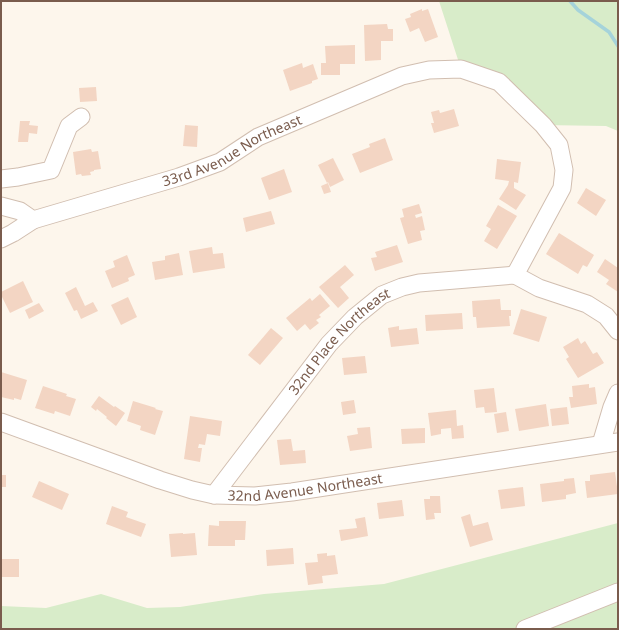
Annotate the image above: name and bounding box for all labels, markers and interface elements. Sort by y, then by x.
street label: 33rd Avenue Northeast [160,110,304,190]
street label: 32nd Place Northeast [284,283,392,398]
street label: 32nd Avenue Northeast [227,468,384,505]

